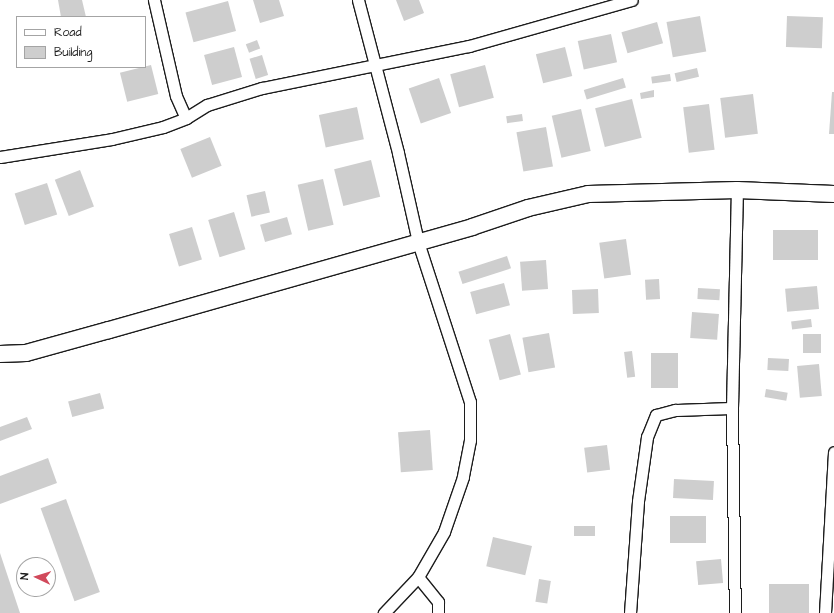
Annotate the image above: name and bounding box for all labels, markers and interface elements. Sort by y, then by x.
legend [16,16,146,68]
text: Road [54,24,82,41]
text: Building [54,44,92,61]
north arrow [16,557,56,597]
text: N [17,572,32,580]

